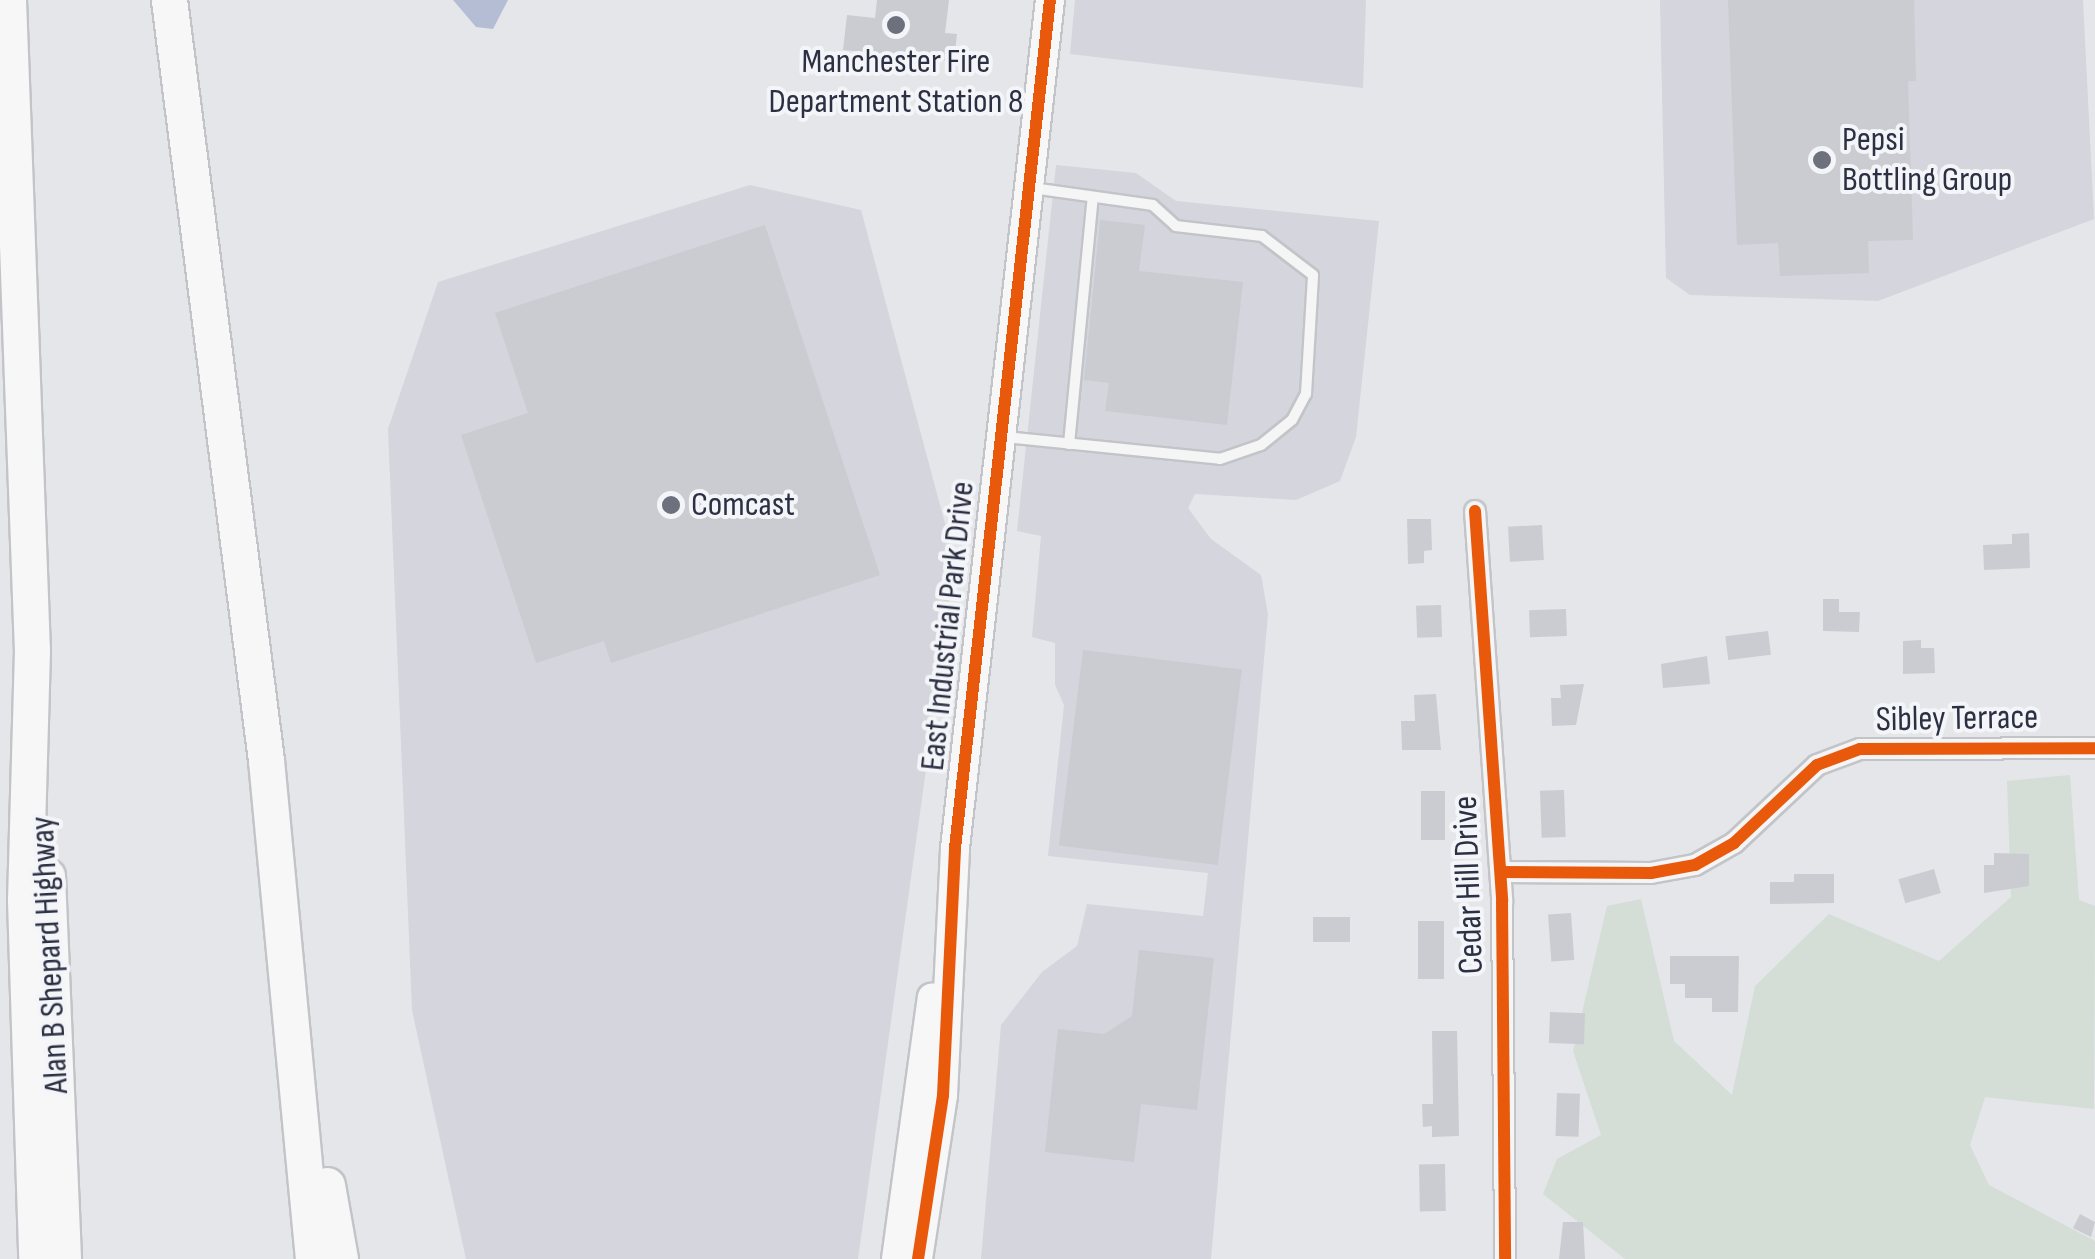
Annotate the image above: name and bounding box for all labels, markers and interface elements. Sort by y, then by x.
marker: Manchester Fire Department Station 8 [885,14,907,36]
place label: Manchester Fire Department Station 8 [769,41,1023,123]
place label: Pepsi Bottling Group [1842,119,2012,201]
marker: Pepsi Bottling Group [1811,149,1833,171]
street label: East Industrial Park Drive [912,479,984,773]
place label: Comcast [691,484,795,526]
marker: Comcast [660,494,682,516]
street label: Sibley Terrace [1875,697,2039,741]
street label: Cedar Hill Drive [1445,795,1493,975]
street label: Alan B Shepard Highway [22,815,78,1095]

